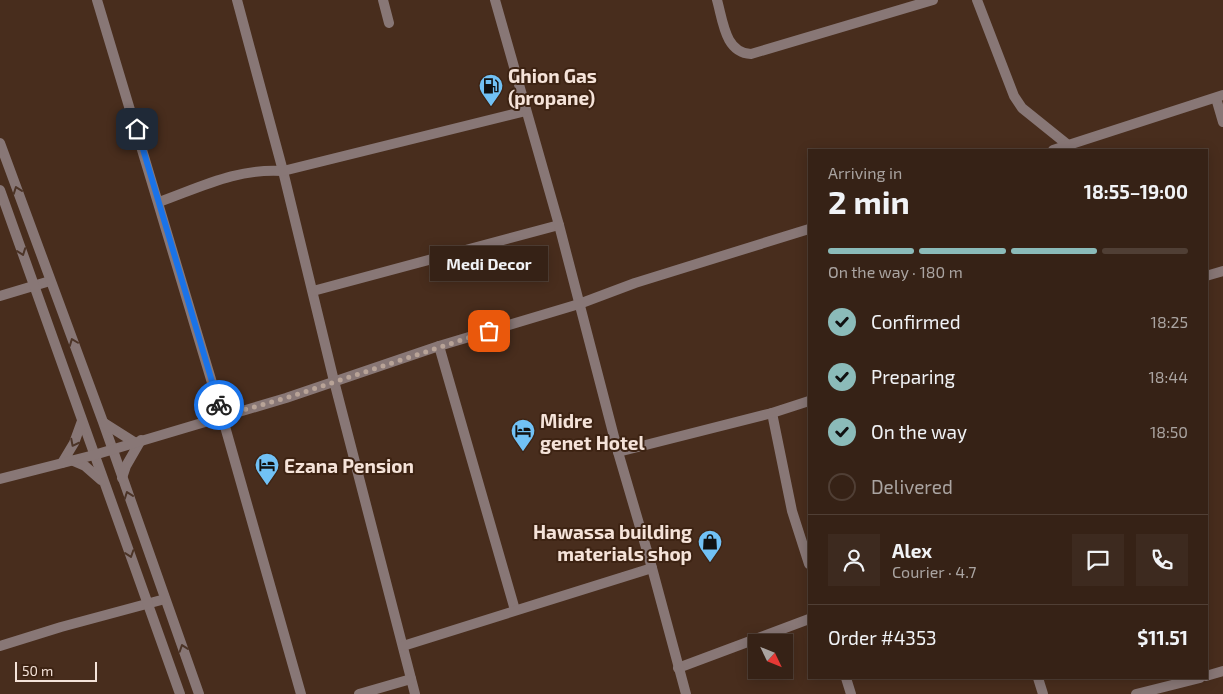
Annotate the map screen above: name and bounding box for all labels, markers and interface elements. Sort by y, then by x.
place label: Ghion Gas (propane) [508,64,597,109]
fuel station icon: Ghion Gas (propane) [478,73,504,107]
pin [116,108,158,150]
icon: home [123,115,151,143]
text: Arriving in [828,163,902,182]
text: 18:55–19:00 [1084,180,1188,203]
text: 2 min [828,182,910,220]
one-way arrow [13,186,23,194]
callout: Medi Decor [430,246,548,281]
one-way arrow [16,248,26,256]
text: Medi Decor [446,254,532,273]
text: On the way · 180 m [828,262,963,281]
icon: check [828,308,856,336]
pin [468,310,510,352]
text: Confirmed [871,310,961,333]
text: 18:25 [1151,312,1188,331]
icon: bag [475,317,503,345]
one-way arrow [69,338,79,347]
icon: check [828,363,856,391]
text: Preparing [871,365,955,388]
text: 18:44 [1148,367,1188,386]
courier [194,380,244,430]
icon: bike [205,391,233,419]
place label: Midre genet Hotel [540,409,645,454]
hotel icon: Midre genet Hotel [510,418,536,452]
icon: check [828,418,856,446]
text: On the way [871,420,967,443]
text: 18:50 [1150,422,1188,441]
one-way arrow [70,438,80,447]
hotel icon: Ezana Pension [254,452,280,486]
place label: Ezana Pension [284,454,414,477]
text: Delivered [871,475,953,498]
one-way arrow [124,491,134,500]
place label: Hawassa building materials shop [533,520,692,565]
shop icon: Hawassa building materials shop [697,529,723,563]
button: person [828,534,880,586]
button: chat [1072,534,1124,586]
button: phone [1136,534,1188,586]
text: Alex [892,539,932,562]
one-way arrow [124,549,134,557]
text: Courier · 4.7 [892,562,976,581]
text: Order #4353 [828,626,937,649]
text: $11.51 [1137,626,1188,649]
north arrow [748,634,792,679]
map controls [748,634,793,679]
one-way arrow [178,644,188,653]
scale bar [15,659,98,682]
text: 50 m [22,662,53,679]

